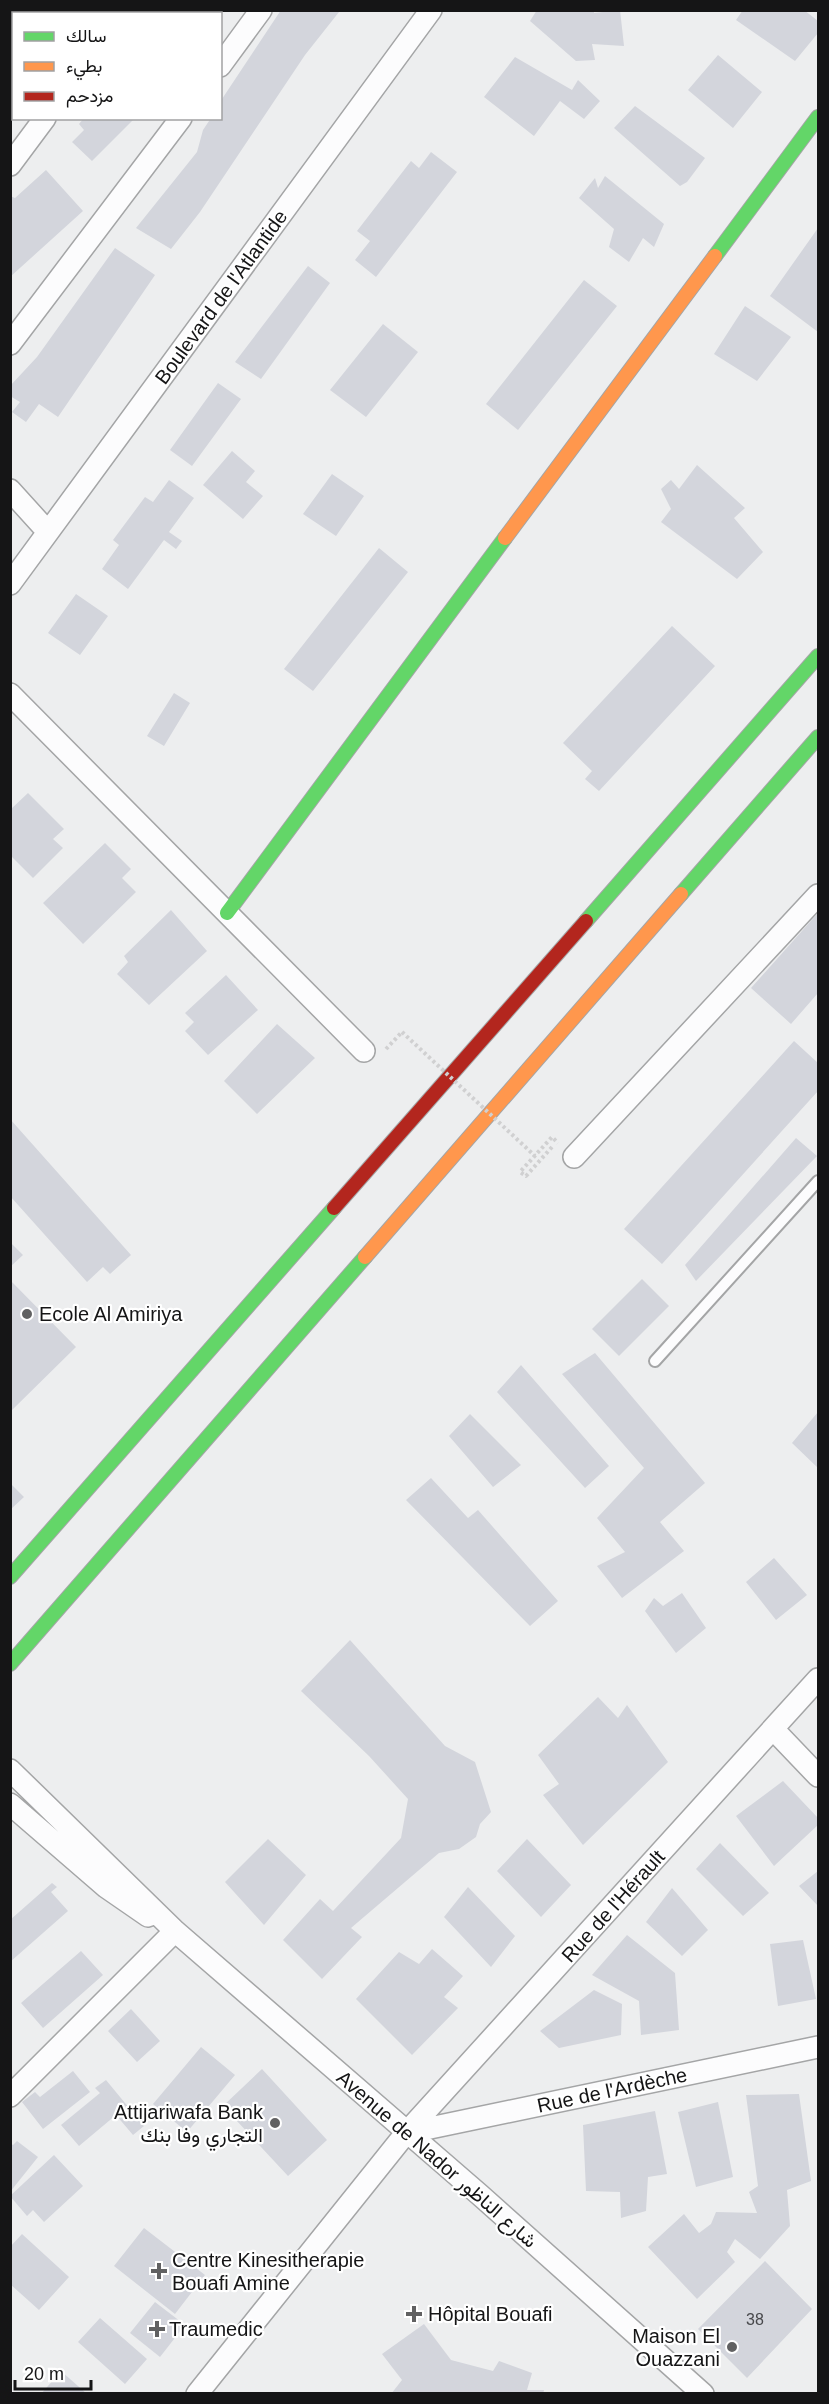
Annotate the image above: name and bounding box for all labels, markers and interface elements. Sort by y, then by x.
legend [12,12,222,120]
text: سالك [66,26,106,46]
text: بطيء [66,56,102,81]
text: مزدحم [66,86,113,108]
street label: Boulevard de l'Atlantide [151,206,291,388]
place label: Ecole Al Amiriya [39,1303,183,1325]
marker: Ecole Al Amiriya [20,1307,34,1321]
street label: Rue de l'Hérault [557,1845,669,1966]
street label: Rue de l'Ardèche [535,2063,689,2117]
street label: Avenue de Nador شارع الناظور [331,2066,541,2254]
place label: Attijariwafa Bank التجاري وفا بنك [114,2101,264,2152]
marker: Attijariwafa Bank التجاري وفا بنك [268,2116,282,2130]
place label: Centre Kinesitherapie Bouafi Amine [172,2249,364,2294]
marker: Centre Kinesitherapie Bouafi Amine [150,2262,168,2280]
place label: Hôpital Bouafi [428,2303,553,2325]
marker: Hôpital Bouafi [405,2305,423,2323]
house number: 38 [746,2311,764,2328]
place label: Traumedic [169,2318,263,2340]
marker: Traumedic [150,2322,164,2336]
place label: Maison El Ouazzani [632,2325,720,2370]
marker: Maison El Ouazzani [725,2340,739,2354]
scale bar [15,2353,92,2391]
text: 20 m [24,2364,64,2384]

